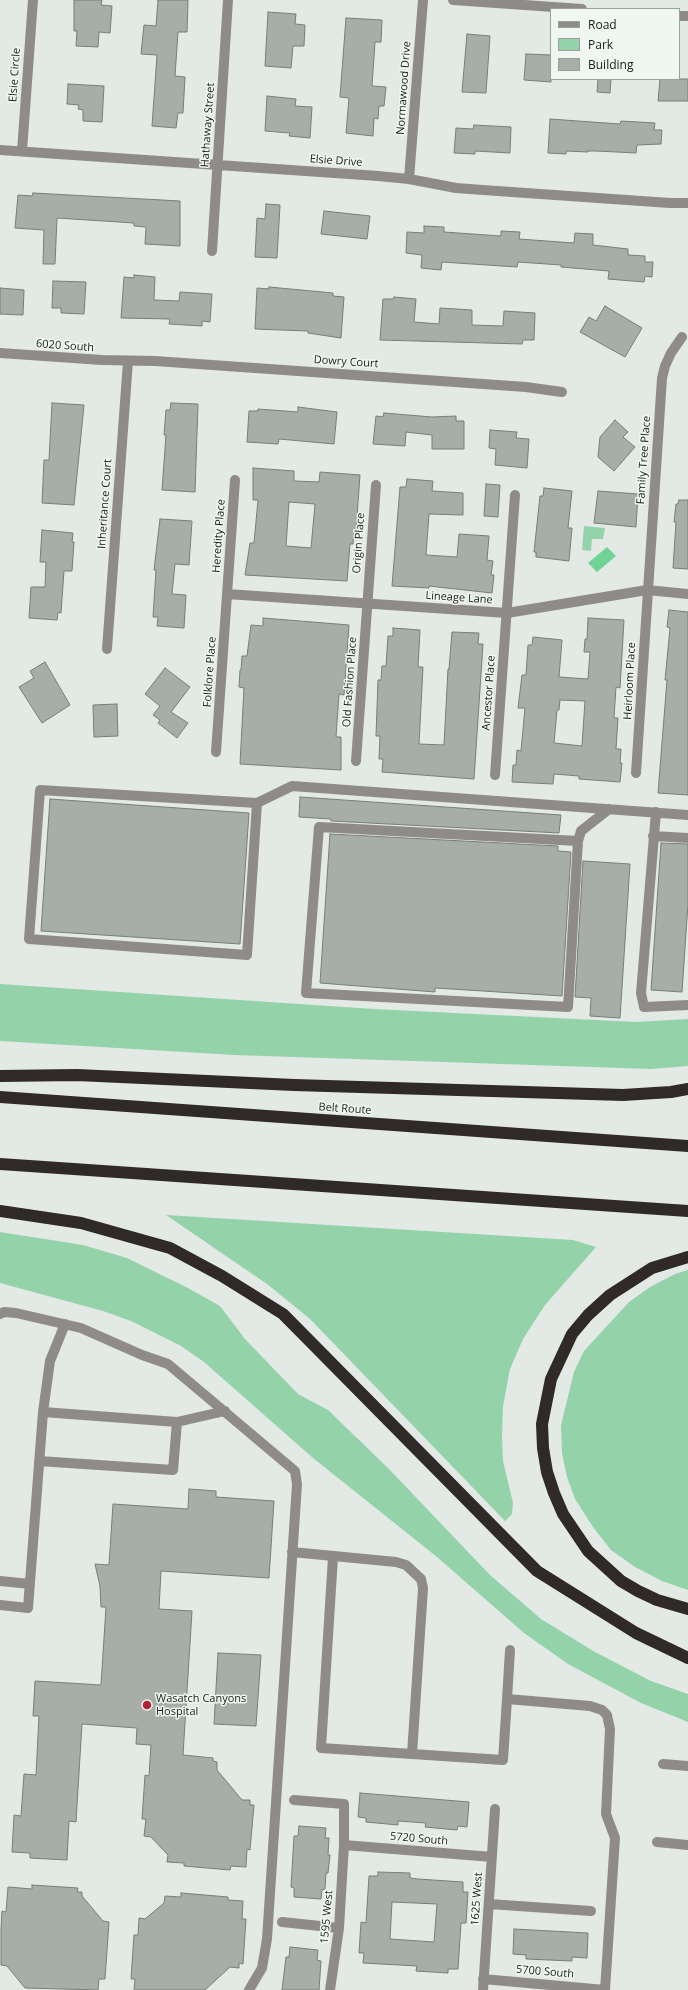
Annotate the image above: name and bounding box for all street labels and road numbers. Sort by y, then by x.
street label: Normawood Drive [394,41,414,135]
street label: Elsie Circle [7,47,23,103]
street label: Hathaway Street [198,82,218,168]
street label: Elsie Drive [309,153,363,169]
street label: 6020 South [36,337,94,355]
street label: Dowry Court [313,353,379,371]
street label: Family Tree Place [634,415,654,505]
street label: Inheritance Court [95,459,115,549]
street label: Heredity Place [210,499,228,573]
street label: Origin Place [350,512,368,574]
street label: Lineage Lane [425,589,493,607]
street label: Folklore Place [201,636,219,708]
street label: Old Fashion Place [340,636,360,728]
street label: Heirloom Place [621,642,639,720]
street label: Ancestor Place [480,655,498,731]
street label: Belt Route [318,1101,372,1117]
street label: 5720 South [389,1830,449,1848]
street label: 1625 West [469,1872,485,1926]
street label: 1595 West [318,1890,336,1944]
street label: 5700 South [515,1963,575,1981]

